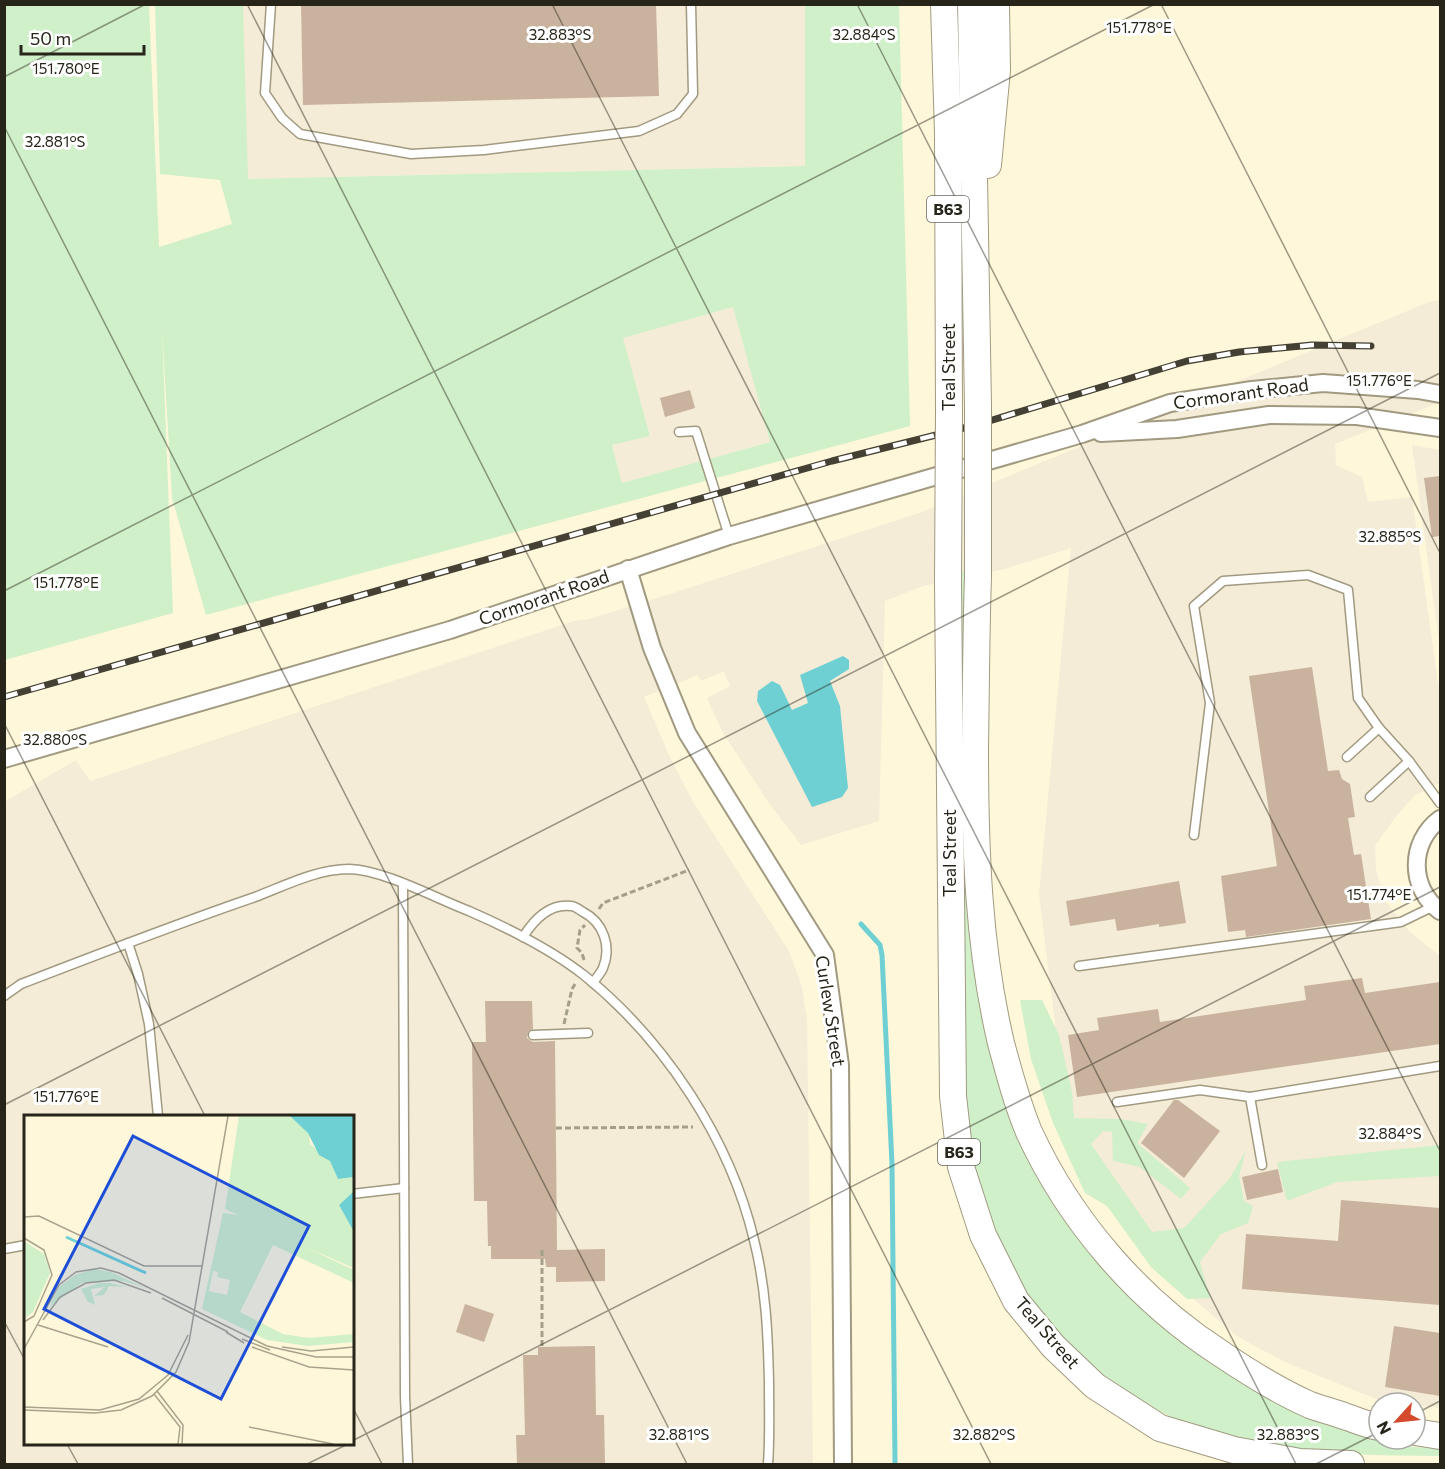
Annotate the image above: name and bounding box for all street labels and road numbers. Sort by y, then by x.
road number: B63 [927,196,969,222]
street label: Teal Street [937,323,959,411]
street label: Cormorant Road [1172,373,1310,413]
street label: Cormorant Road [476,564,612,630]
street label: Teal Street [938,809,960,897]
street label: Curlew Street [811,954,851,1068]
road number: B63 [938,1139,980,1165]
street label: Teal Street [1011,1292,1085,1373]

